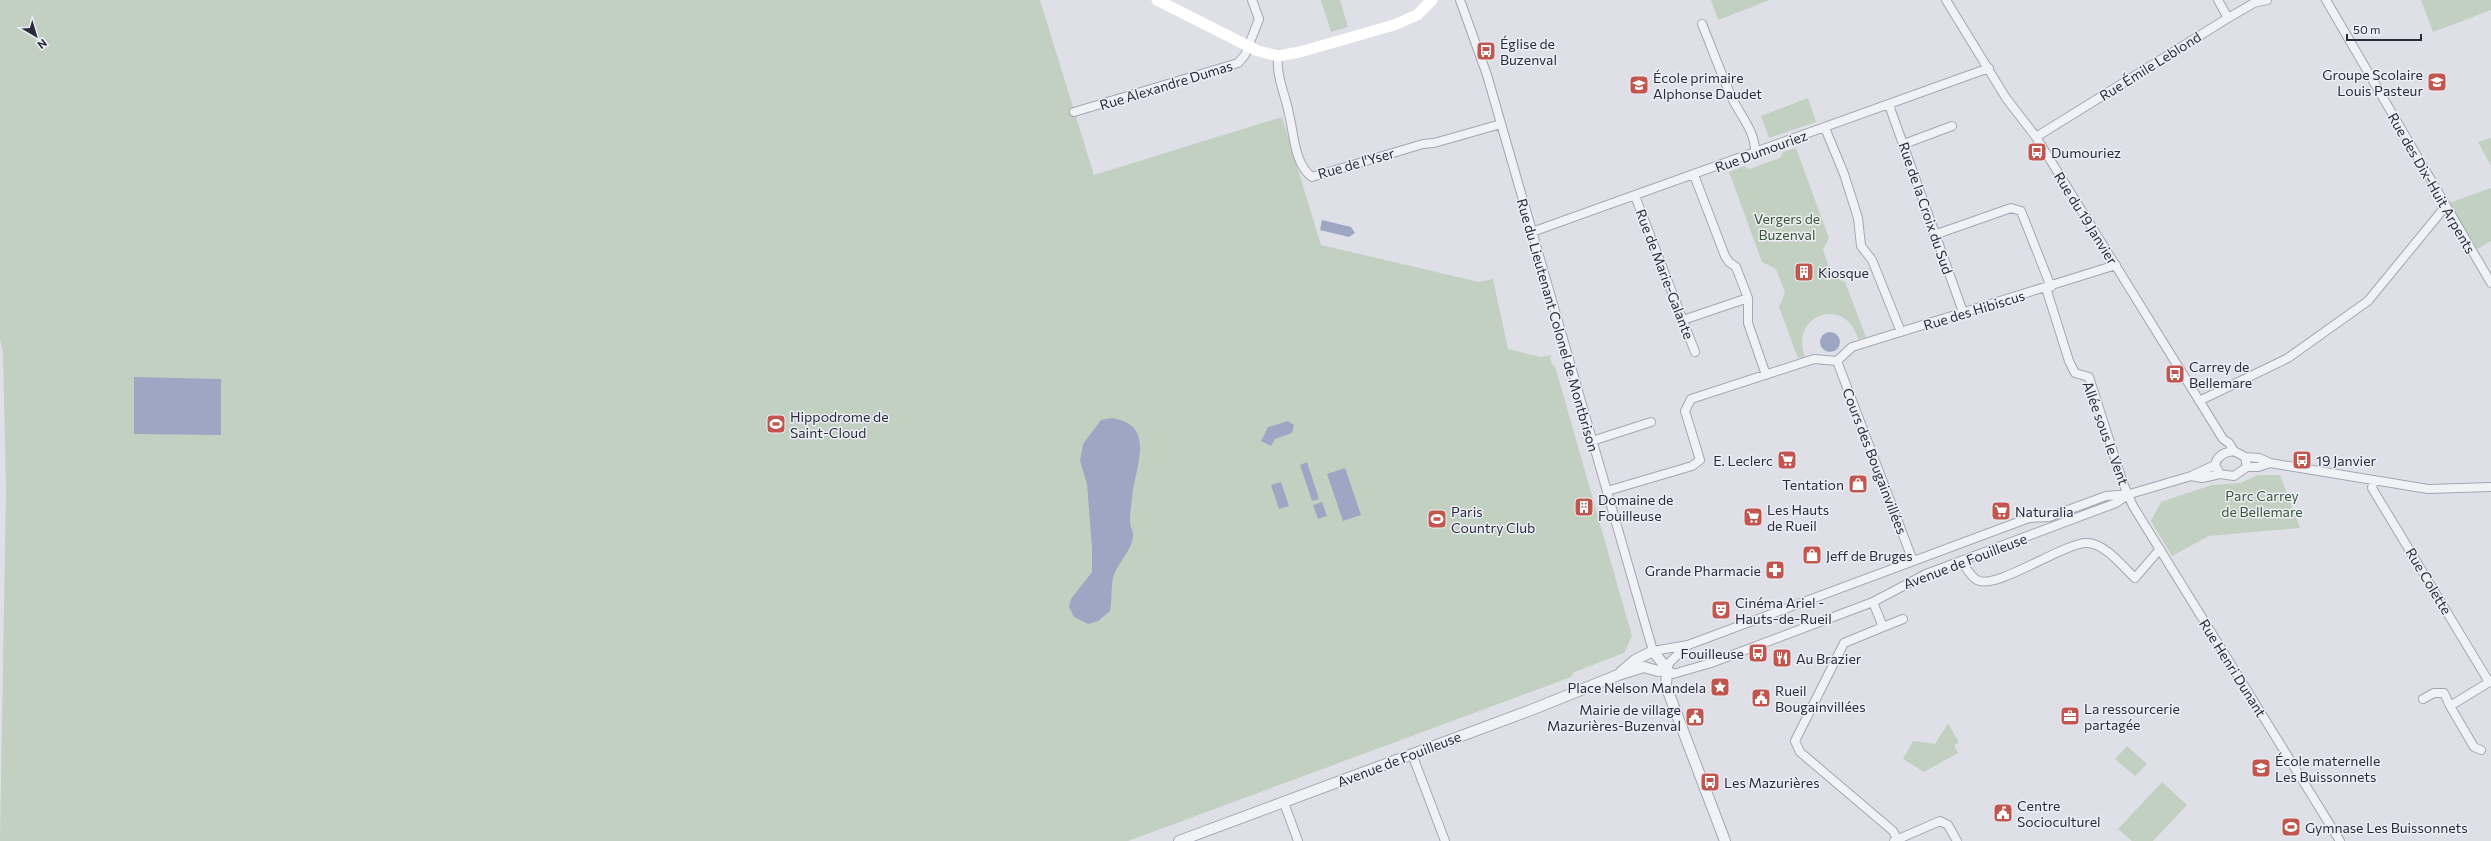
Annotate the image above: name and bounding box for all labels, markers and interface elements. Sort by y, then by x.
north arrow [16,16,56,56]
scale bar [2347,16,2421,42]
text: 50 m [2353,22,2381,36]
street label: Rue Émile Leblond [2096,28,2204,104]
place label: Église de Buzenval [1500,35,1557,68]
text: N [35,37,50,52]
bus stop icon: Église de Buzenval [1475,40,1497,62]
street label: Rue Alexandre Dumas [1097,57,1235,113]
place label: Groupe Scolaire Louis Pasteur [2322,66,2423,99]
place label: École primaire Alphonse Daudet [1653,69,1762,102]
school or university icon: Groupe Scolaire Louis Pasteur [2426,71,2448,93]
school or university icon: École primaire Alphonse Daudet [1628,74,1650,96]
street label: Rue des Dix-Huit Arpents [2385,109,2479,257]
street label: Rue Dumouriez [1712,126,1810,176]
street label: Rue de la Croix du Sud [1895,140,1957,276]
bus stop icon: Dumouriez [2026,141,2048,163]
street label: Rue de l'Yser [1316,144,1397,182]
place label: Dumouriez [2051,144,2121,161]
street label: Rue du 19 Janvier [2051,169,2121,268]
street label: Rue du Lieutenant Colonel de Montbrison [1514,196,1602,454]
street label: Rue de Marie-Galante [1632,207,1698,341]
park label: Vergers de Buzenval [1754,210,1820,243]
building icon: Kiosque [1793,261,1815,283]
place label: Kiosque [1818,264,1869,281]
street label: Rue des Hibiscus [1921,286,2027,334]
place label: Carrey de Bellemare [2189,358,2252,391]
bus stop icon: Carrey de Bellemare [2164,363,2186,385]
street label: Allée sous le Vent [2079,379,2133,487]
street label: Cours des Bougainvillées [1839,385,1911,537]
place label: Hippodrome de Saint-Cloud [790,408,889,441]
sports icon: Hippodrome de Saint-Cloud [765,413,787,435]
supermarket icon: E. Leclerc [1776,449,1798,471]
bus stop icon: 19 Janvier [2291,449,2313,471]
place label: E. Leclerc [1713,452,1773,469]
place label: 19 Janvier [2316,452,2377,469]
shop icon: Tentation [1847,473,1869,495]
place label: Tentation [1782,476,1844,493]
park label: Parc Carrey de Bellemare [2221,487,2303,520]
place label: Domaine de Fouilleuse [1598,491,1673,524]
building icon: Domaine de Fouilleuse [1573,496,1595,518]
supermarket icon: Naturalia [1990,500,2012,522]
place label: Les Hauts de Rueil [1767,501,1829,534]
place label: Paris Country Club [1451,503,1535,536]
place label: Naturalia [2015,503,2074,520]
supermarket icon: Les Hauts de Rueil [1742,506,1764,528]
sports icon: Paris Country Club [1426,508,1448,530]
street label: Avenue de Fouilleuse [1901,530,2029,592]
shop icon: Jeff de Bruges [1801,544,1823,566]
street label: Rue Colette [2402,545,2456,617]
place label: Jeff de Bruges [1826,547,1913,564]
pharmacy icon: Grande Pharmacie [1764,559,1786,581]
place label: Grande Pharmacie [1645,562,1761,579]
place label: Cinéma Ariel - Hauts-de-Rueil [1735,594,1832,627]
theatre icon: Cinéma Ariel - Hauts-de-Rueil [1710,599,1732,621]
street label: Rue Henri Dunant [2196,616,2270,720]
bus stop icon: Fouilleuse [1747,642,1769,664]
place label: Fouilleuse [1680,645,1744,662]
restaurant icon: Au Brazier [1771,647,1793,669]
place label: Au Brazier [1796,650,1862,667]
place icon: Place Nelson Mandela [1709,676,1731,698]
place label: Place Nelson Mandela [1567,679,1706,696]
place label: Rueil Bougainvillées [1775,682,1866,715]
public building icon: Rueil Bougainvillées [1750,687,1772,709]
place label: La ressourcerie partagée [2084,700,2180,733]
place label: Mairie de village Mazurières-Buzenval [1547,701,1681,734]
office icon: La ressourcerie partagée [2059,705,2081,727]
public building icon: Mairie de village Mazurières-Buzenval [1684,706,1706,728]
street label: Avenue de Fouilleuse [1335,728,1463,790]
place label: École maternelle Les Buissonnets [2275,752,2380,785]
school or university icon: École maternelle Les Buissonnets [2250,757,2272,779]
bus stop icon: Les Mazurières [1699,771,1721,793]
place label: Les Mazurières [1724,774,1820,791]
place label: Centre Socioculturel [2017,797,2101,830]
public building icon: Centre Socioculturel [1992,802,2014,824]
sports icon: Gymnase Les Buissonnets [2280,816,2302,838]
place label: Gymnase Les Buissonnets [2305,819,2468,836]

